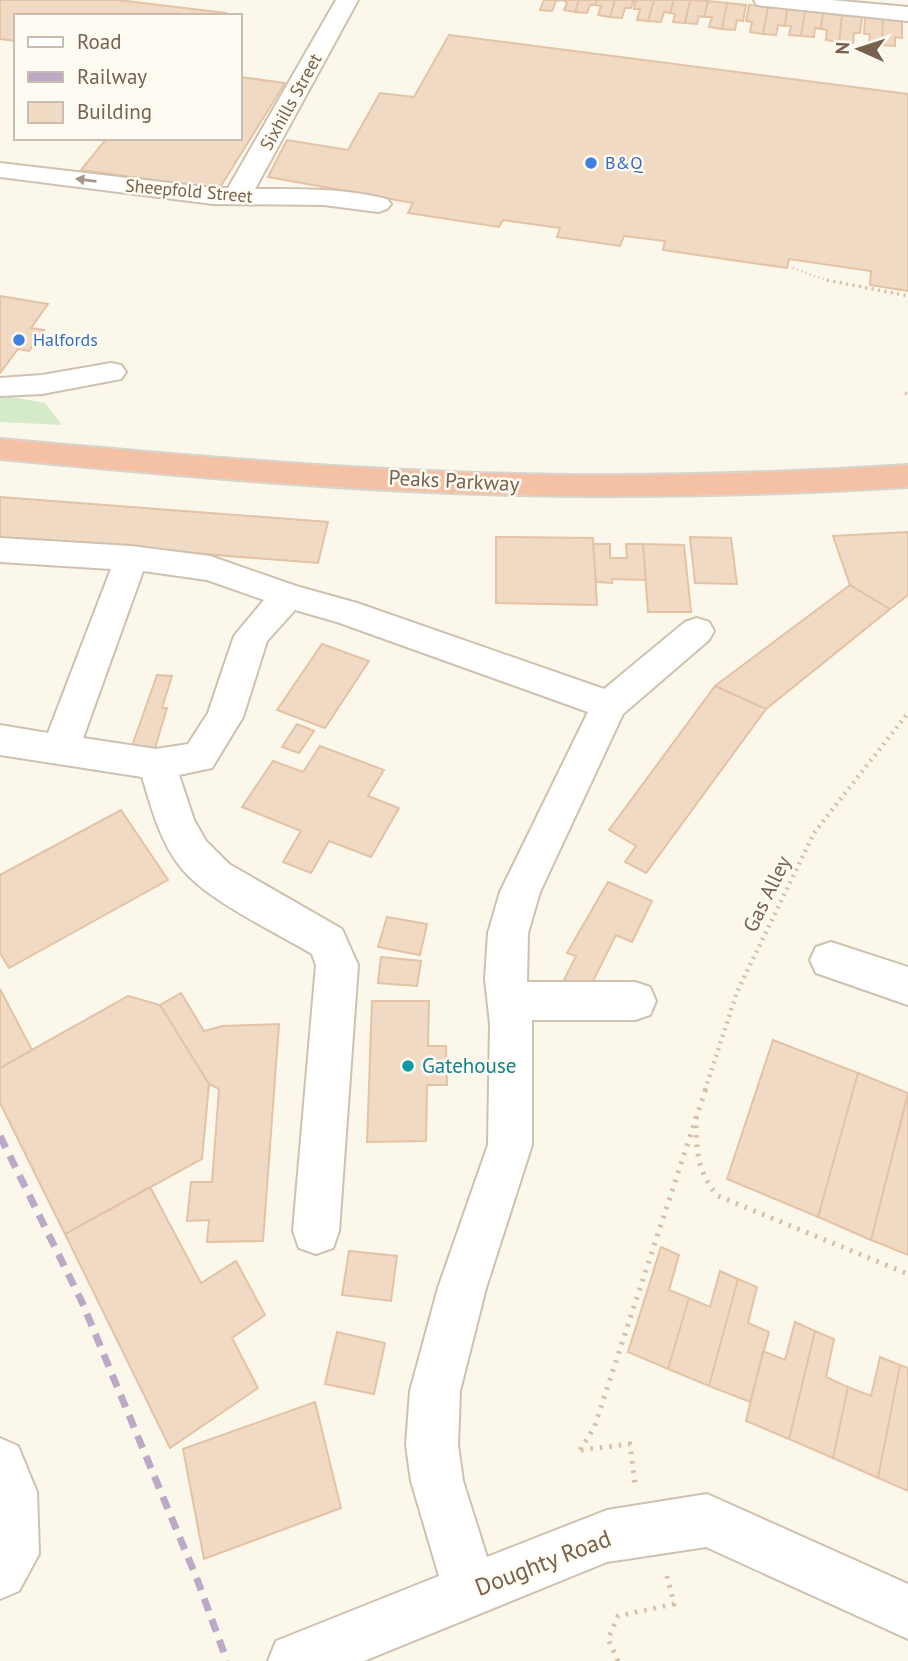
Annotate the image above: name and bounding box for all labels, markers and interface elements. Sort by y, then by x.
legend [14,14,242,140]
north arrow [824,14,894,84]
text: Road [77,28,121,55]
text: N [830,41,854,55]
street label: Sixhills Street [255,49,327,154]
text: Railway [77,63,147,90]
text: Building [77,98,152,125]
place label: B&Q [605,151,643,174]
marker: B&Q [583,155,599,171]
street label: Sheepfold Street [124,173,254,208]
one-way arrow [75,175,97,186]
place label: Halfords [33,328,98,351]
marker: Halfords [11,332,27,348]
street label: Peaks Parkway [388,464,520,497]
street label: Gas Alley [737,851,797,936]
place label: Gatehouse [422,1052,516,1079]
marker: Gatehouse [400,1058,416,1074]
street label: Doughty Road [470,1522,615,1603]

